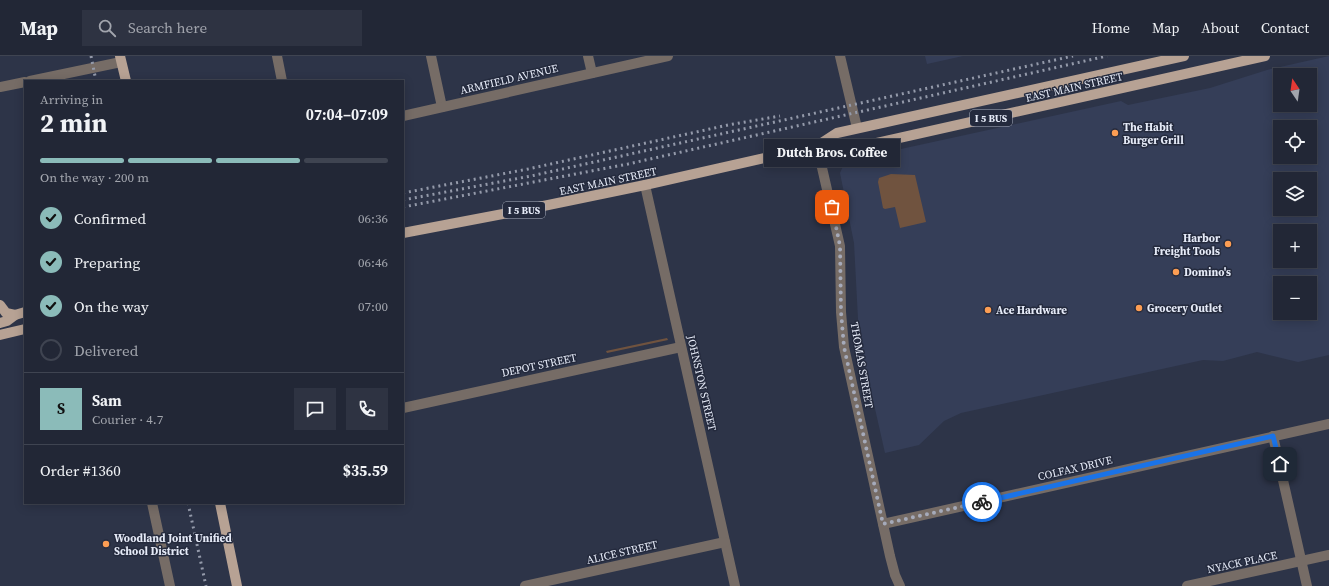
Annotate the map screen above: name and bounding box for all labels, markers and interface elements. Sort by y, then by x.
search box [82,10,362,46]
text: Map [20,15,58,41]
icon: search [96,17,118,39]
text: Search here [128,17,207,38]
text: Home [1092,18,1130,38]
text: Map [1152,18,1179,38]
text: About [1201,18,1239,38]
text: Contact [1261,18,1309,38]
street label: ARMFIELD AVENUE [459,61,560,98]
north arrow [1273,68,1317,112]
map controls [1273,68,1317,320]
street label: EAST MAIN STREET [1024,69,1125,106]
text: Arriving in [40,91,103,108]
text: 07:04–07:09 [306,104,388,125]
text: 2 min [40,105,107,141]
road number: I 5 BUS [970,110,1012,126]
place label: The Habit Burger Grill [1123,120,1184,148]
button: locate [1273,120,1317,164]
marker: The Habit Burger Grill [1110,128,1120,138]
callout: Dutch Bros. Coffee [764,139,900,167]
text: Dutch Bros. Coffee [777,144,887,161]
street label: EAST MAIN STREET [558,164,659,199]
text: On the way · 200 m [40,169,149,186]
button: layers [1273,172,1317,216]
pin [815,190,849,224]
icon: bag [821,196,843,218]
road number: I 5 BUS [503,202,545,218]
icon: check [40,207,62,229]
text: Confirmed [74,208,146,229]
text: 06:36 [358,210,388,227]
button: + [1273,224,1317,268]
place label: Harbor Freight Tools [1154,231,1221,259]
marker: Harbor Freight Tools [1223,239,1233,249]
icon: check [40,251,62,273]
text: Preparing [74,252,140,273]
text: 06:46 [358,254,388,271]
place label: Domino's [1184,265,1231,280]
marker: Domino's [1171,267,1181,277]
button: − [1273,276,1317,320]
icon: check [40,295,62,317]
text: On the way [74,296,149,317]
text: 07:00 [358,298,388,315]
place label: Grocery Outlet [1147,301,1223,316]
place label: Ace Hardware [996,303,1067,318]
marker: Grocery Outlet [1134,303,1144,313]
marker: Ace Hardware [983,305,993,315]
street label: THOMAS STREET [847,321,877,410]
street label: JOHNSTON STREET [683,333,720,433]
text: Delivered [74,340,138,361]
street label: DEPOT STREET [500,350,578,381]
button: chat [294,388,336,430]
button: phone [346,388,388,430]
text: Sam [92,390,122,411]
text: S [57,398,65,419]
text: Courier · 4.7 [92,411,163,428]
pin [1263,447,1297,481]
street label: COLFAX DRIVE [1036,453,1114,484]
icon: home [1269,453,1291,475]
text: Order #1360 [40,460,121,481]
text: $35.59 [343,460,388,481]
courier [962,482,1002,522]
icon: bike [971,491,993,513]
place label: Woodland Joint Unified School District [114,531,232,559]
street label: ALICE STREET [585,537,660,568]
marker: Woodland Joint Unified School District [101,539,111,549]
street label: NYACK PLACE [1206,548,1279,577]

